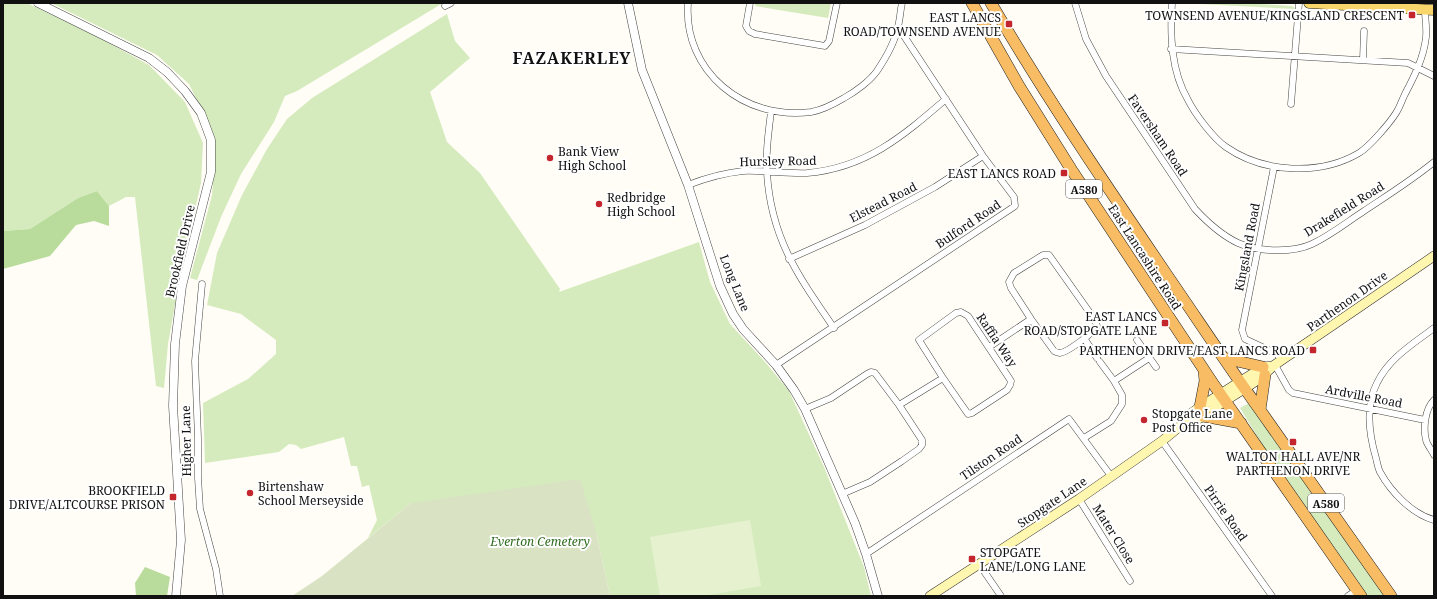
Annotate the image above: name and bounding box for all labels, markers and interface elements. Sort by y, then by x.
place label: TOWNSEND AVENUE/KINGSLAND CRESCENT [1145,7,1405,24]
place label: EAST LANCS ROAD/TOWNSEND AVENUE [843,9,1001,40]
marker: TOWNSEND AVENUE/KINGSLAND CRESCENT [1407,10,1417,20]
marker: EAST LANCS ROAD/TOWNSEND AVENUE [1004,19,1014,29]
district label: FAZAKERLEY [513,47,631,69]
street label: Faversham Road [1124,91,1192,180]
place label: Bank View High School [558,143,626,174]
street label: Hursley Road [739,152,817,170]
marker: Bank View High School [545,153,555,163]
place label: EAST LANCS ROAD [948,165,1056,182]
marker: EAST LANCS ROAD [1059,168,1069,178]
street label: Elstead Road [846,177,920,226]
street label: Drakefield Road [1301,177,1388,240]
road number: A580 [1066,180,1102,198]
place label: Redbridge High School [607,189,675,220]
street label: Bulford Road [932,195,1005,252]
marker: Redbridge High School [594,199,604,209]
street label: East Lancashire Road [1104,201,1186,314]
street label: Kingsland Road [1230,201,1264,293]
street label: Brookfield Drive [161,203,199,299]
street label: Long Lane [716,252,754,314]
street label: Parthenon Drive [1303,267,1391,335]
place label: EAST LANCS ROAD/STOPGATE LANE [1024,308,1157,339]
street label: Raffia Way [973,310,1021,370]
marker: EAST LANCS ROAD/STOPGATE LANE [1160,318,1170,328]
place label: PARTHENON DRIVE/EAST LANCS ROAD [1079,342,1305,359]
marker: PARTHENON DRIVE/EAST LANCS ROAD [1308,345,1318,355]
street label: Ardville Road [1324,380,1405,412]
street label: Higher Lane [177,405,195,477]
place label: Stopgate Lane Post Office [1152,405,1232,436]
marker: Stopgate Lane Post Office [1139,415,1149,425]
street label: Tilston Road [957,430,1026,484]
marker: WALTON HALL AVE/NR PARTHENON DRIVE [1288,437,1298,447]
place label: WALTON HALL AVE/NR PARTHENON DRIVE [1226,448,1360,479]
street label: Stopgate Lane [1014,472,1090,532]
place label: Birtenshaw School Merseyside [258,478,364,509]
place label: BROOKFIELD DRIVE/ALTCOURSE PRISON [9,482,165,513]
street label: Pirrie Road [1200,482,1252,545]
marker: Birtenshaw School Merseyside [245,488,255,498]
marker: BROOKFIELD DRIVE/ALTCOURSE PRISON [168,492,178,502]
road number: A580 [1308,494,1344,512]
street label: Mater Close [1089,501,1139,567]
park label: Everton Cemetery [489,533,590,550]
place label: STOPGATE LANE/LONG LANE [980,544,1086,575]
marker: STOPGATE LANE/LONG LANE [967,554,977,564]

